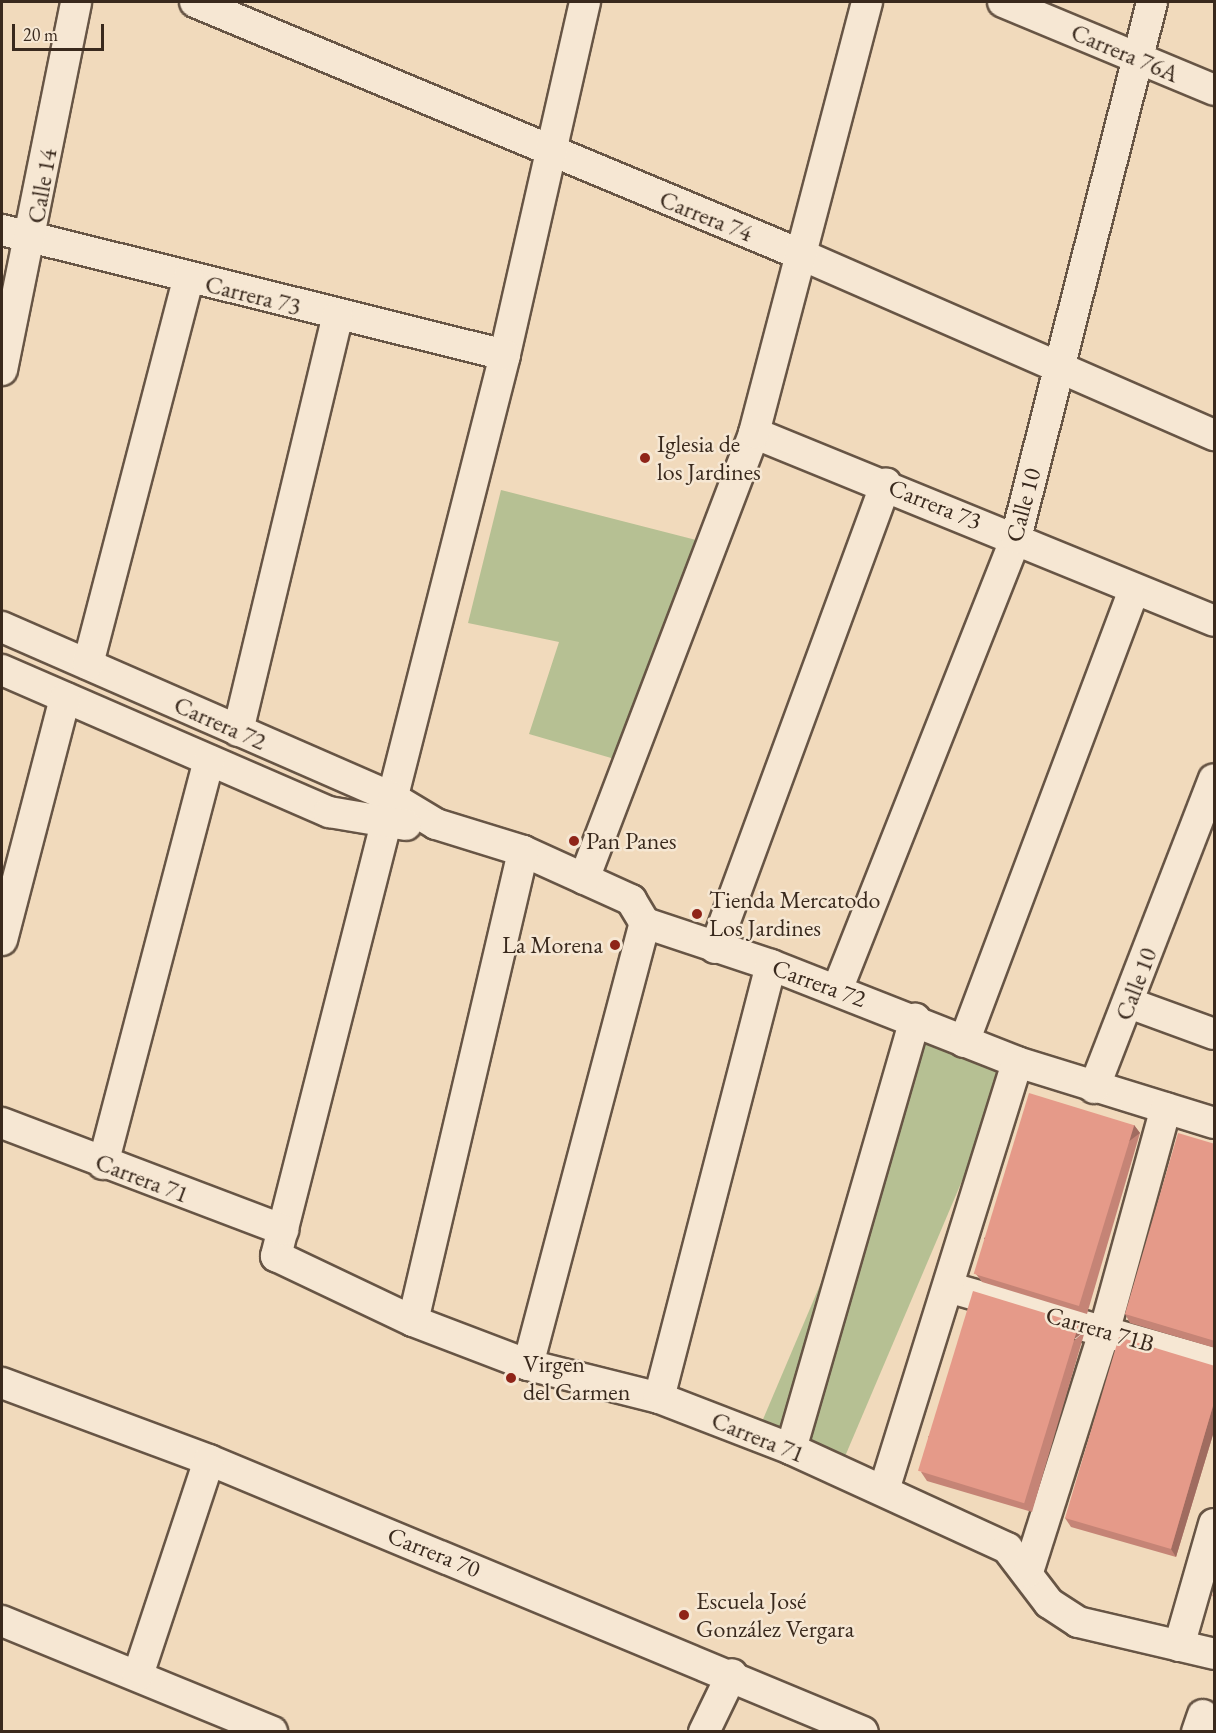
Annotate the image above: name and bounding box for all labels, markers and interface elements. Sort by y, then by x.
scale bar [15,12,106,50]
street label: Carrera 76A [1067,17,1183,89]
text: 20 m [23,23,58,46]
street label: Calle 14 [21,146,63,226]
street label: Carrera 74 [655,184,757,248]
street label: Carrera 73 [202,269,304,321]
place label: Iglesia de los Jardines [657,430,761,486]
marker: Iglesia de los Jardines [638,451,652,465]
street label: Calle 10 [999,465,1047,545]
street label: Carrera 73 [884,472,986,536]
street label: Carrera 72 [170,690,270,756]
place label: Pan Panes [586,827,677,855]
marker: Pan Panes [567,834,581,848]
place label: Tienda Mercatodo Los Jardines [709,886,880,942]
marker: Tienda Mercatodo Los Jardines [690,907,704,921]
place label: La Morena [502,931,603,959]
marker: La Morena [608,938,622,952]
street label: Calle 10 [1109,944,1163,1024]
street label: Carrera 72 [768,953,870,1013]
street label: Carrera 71 [91,1147,193,1209]
street label: Carrera 71B [1042,1300,1158,1358]
place label: Virgen del Carmen [523,1350,630,1406]
marker: Virgen del Carmen [504,1371,518,1385]
street label: Carrera 71 [707,1405,809,1469]
street label: Carrera 70 [383,1520,485,1584]
place label: Escuela José González Vergara [696,1587,854,1643]
marker: Escuela José González Vergara [677,1608,691,1622]

